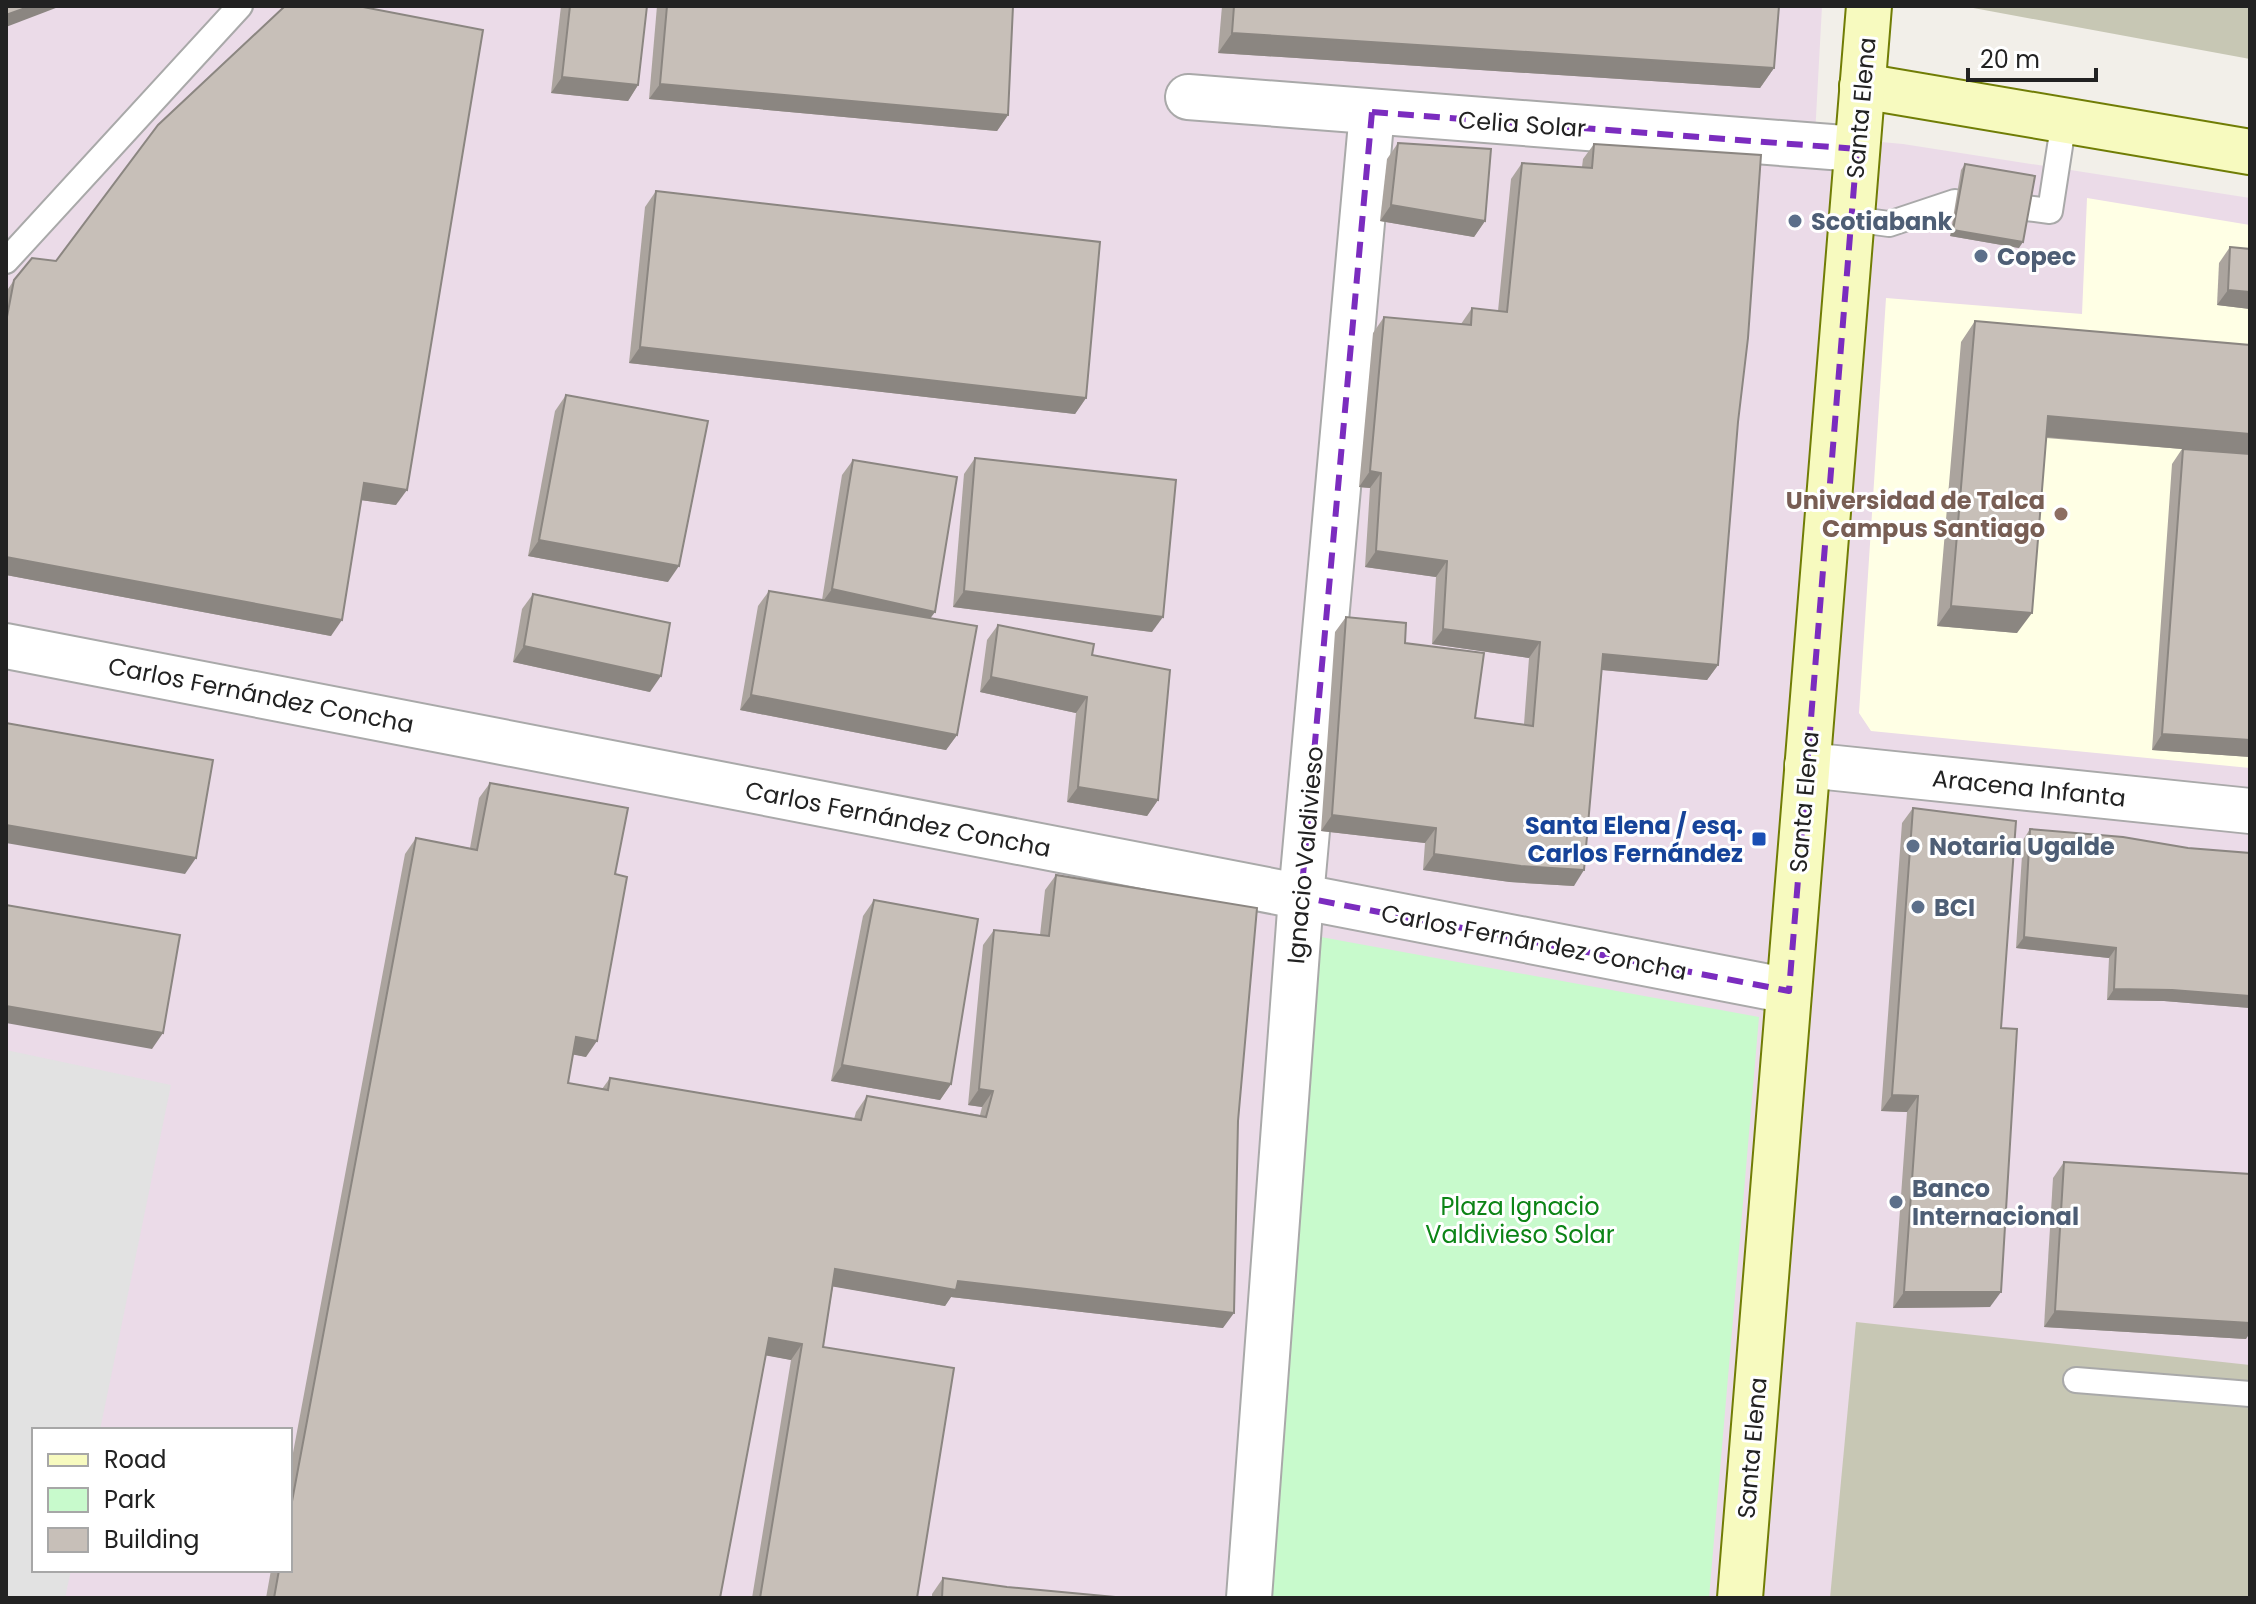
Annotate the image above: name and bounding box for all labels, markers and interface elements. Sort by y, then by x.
scale bar [1968,32,2096,82]
street label: Santa Elena [1838,36,1884,180]
text: 20 m [1980,43,2040,76]
street label: Celia Solar [1457,103,1587,145]
place label: Scotiabank [1811,205,1952,238]
marker: Scotiabank [1786,212,1804,230]
place label: Copec [1997,240,2076,273]
marker: Copec [1972,247,1990,265]
place label: Universidad de Talca Campus Santiago [1786,484,2045,545]
marker: Universidad de Talca Campus Santiago [2052,505,2070,523]
street label: Carlos Fernández Concha [105,649,417,741]
street label: Santa Elena [1781,730,1827,874]
street label: Ignacio Valdivieso [1279,745,1331,965]
street label: Aracena Infanta [1931,761,2127,815]
street label: Carlos Fernández Concha [742,773,1054,865]
place label: Santa Elena / esq. Carlos Fernández [1525,809,1743,870]
marker: Santa Elena / esq. Carlos Fernández [1750,830,1768,848]
place label: Notaria Ugalde [1929,830,2115,863]
marker: Notaria Ugalde [1904,837,1922,855]
place label: BCI [1934,891,1975,924]
street label: Carlos Fernández Concha [1378,896,1690,988]
marker: BCI [1909,898,1927,916]
place label: Banco Internacional [1912,1172,2079,1233]
park label: Plaza Ignacio Valdivieso Solar [1425,1190,1615,1251]
marker: Banco Internacional [1887,1193,1905,1211]
street label: Santa Elena [1729,1376,1775,1520]
legend [32,1428,292,1572]
text: Road [104,1443,166,1476]
text: Park [104,1483,156,1516]
text: Building [104,1523,200,1556]

